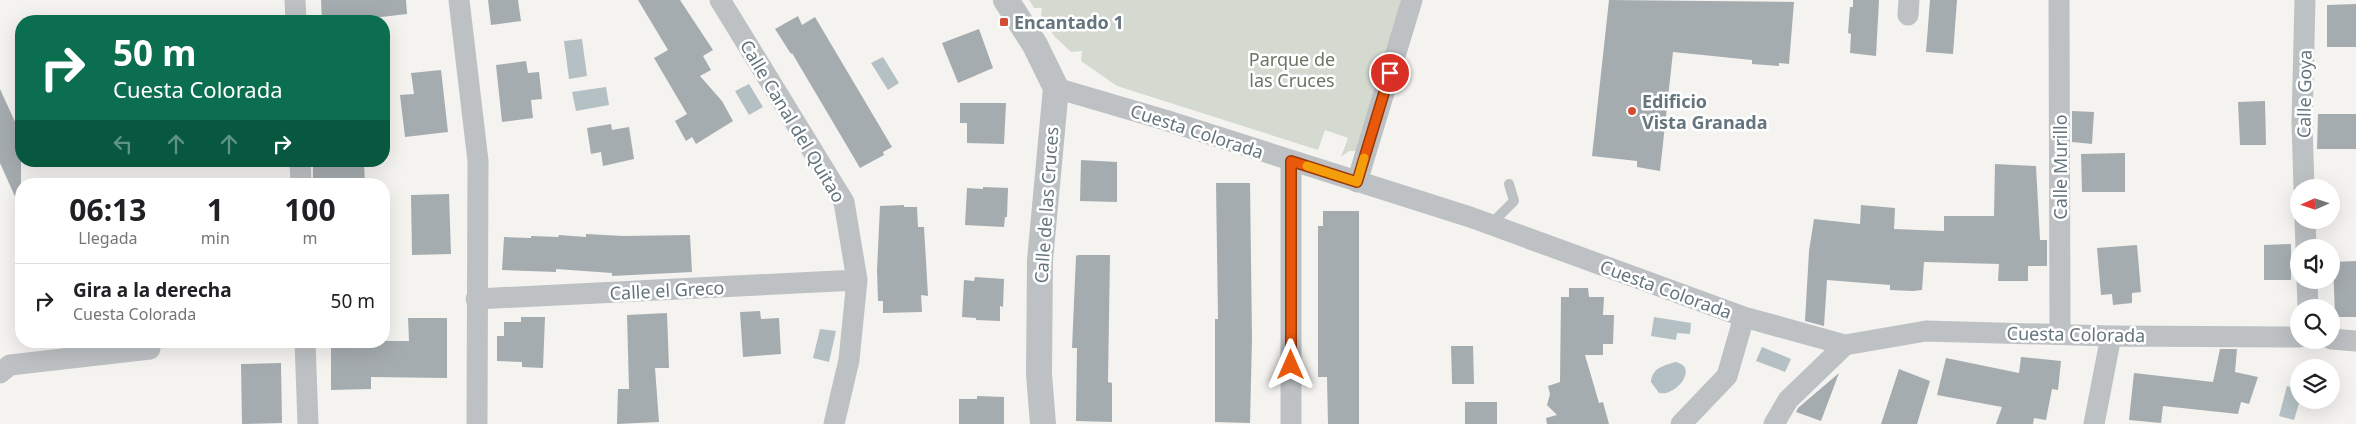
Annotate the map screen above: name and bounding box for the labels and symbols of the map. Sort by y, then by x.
place label: Encantado 1 [1014,10,1124,34]
marker: Encantado 1 [998,16,1010,28]
street label: Calle Canal del Quitao [735,35,851,207]
park label: Parque de las Cruces [1249,47,1335,92]
street label: Calle Goya [2291,50,2317,138]
pin [1369,52,1411,94]
place label: Edificio Vista Granada [1642,89,1768,134]
street label: Cuesta Colorada [1127,98,1267,164]
marker: Edificio Vista Granada [1626,105,1638,117]
street label: Calle Murillo [2048,114,2072,220]
street label: Calle de las Cruces [1029,126,1063,284]
north arrow [2290,179,2340,229]
street label: Cuesta Colorada [1597,254,1735,324]
street label: Calle el Greco [609,275,725,305]
street label: Cuesta Colorada [2006,321,2146,347]
position arrow [1264,338,1316,390]

